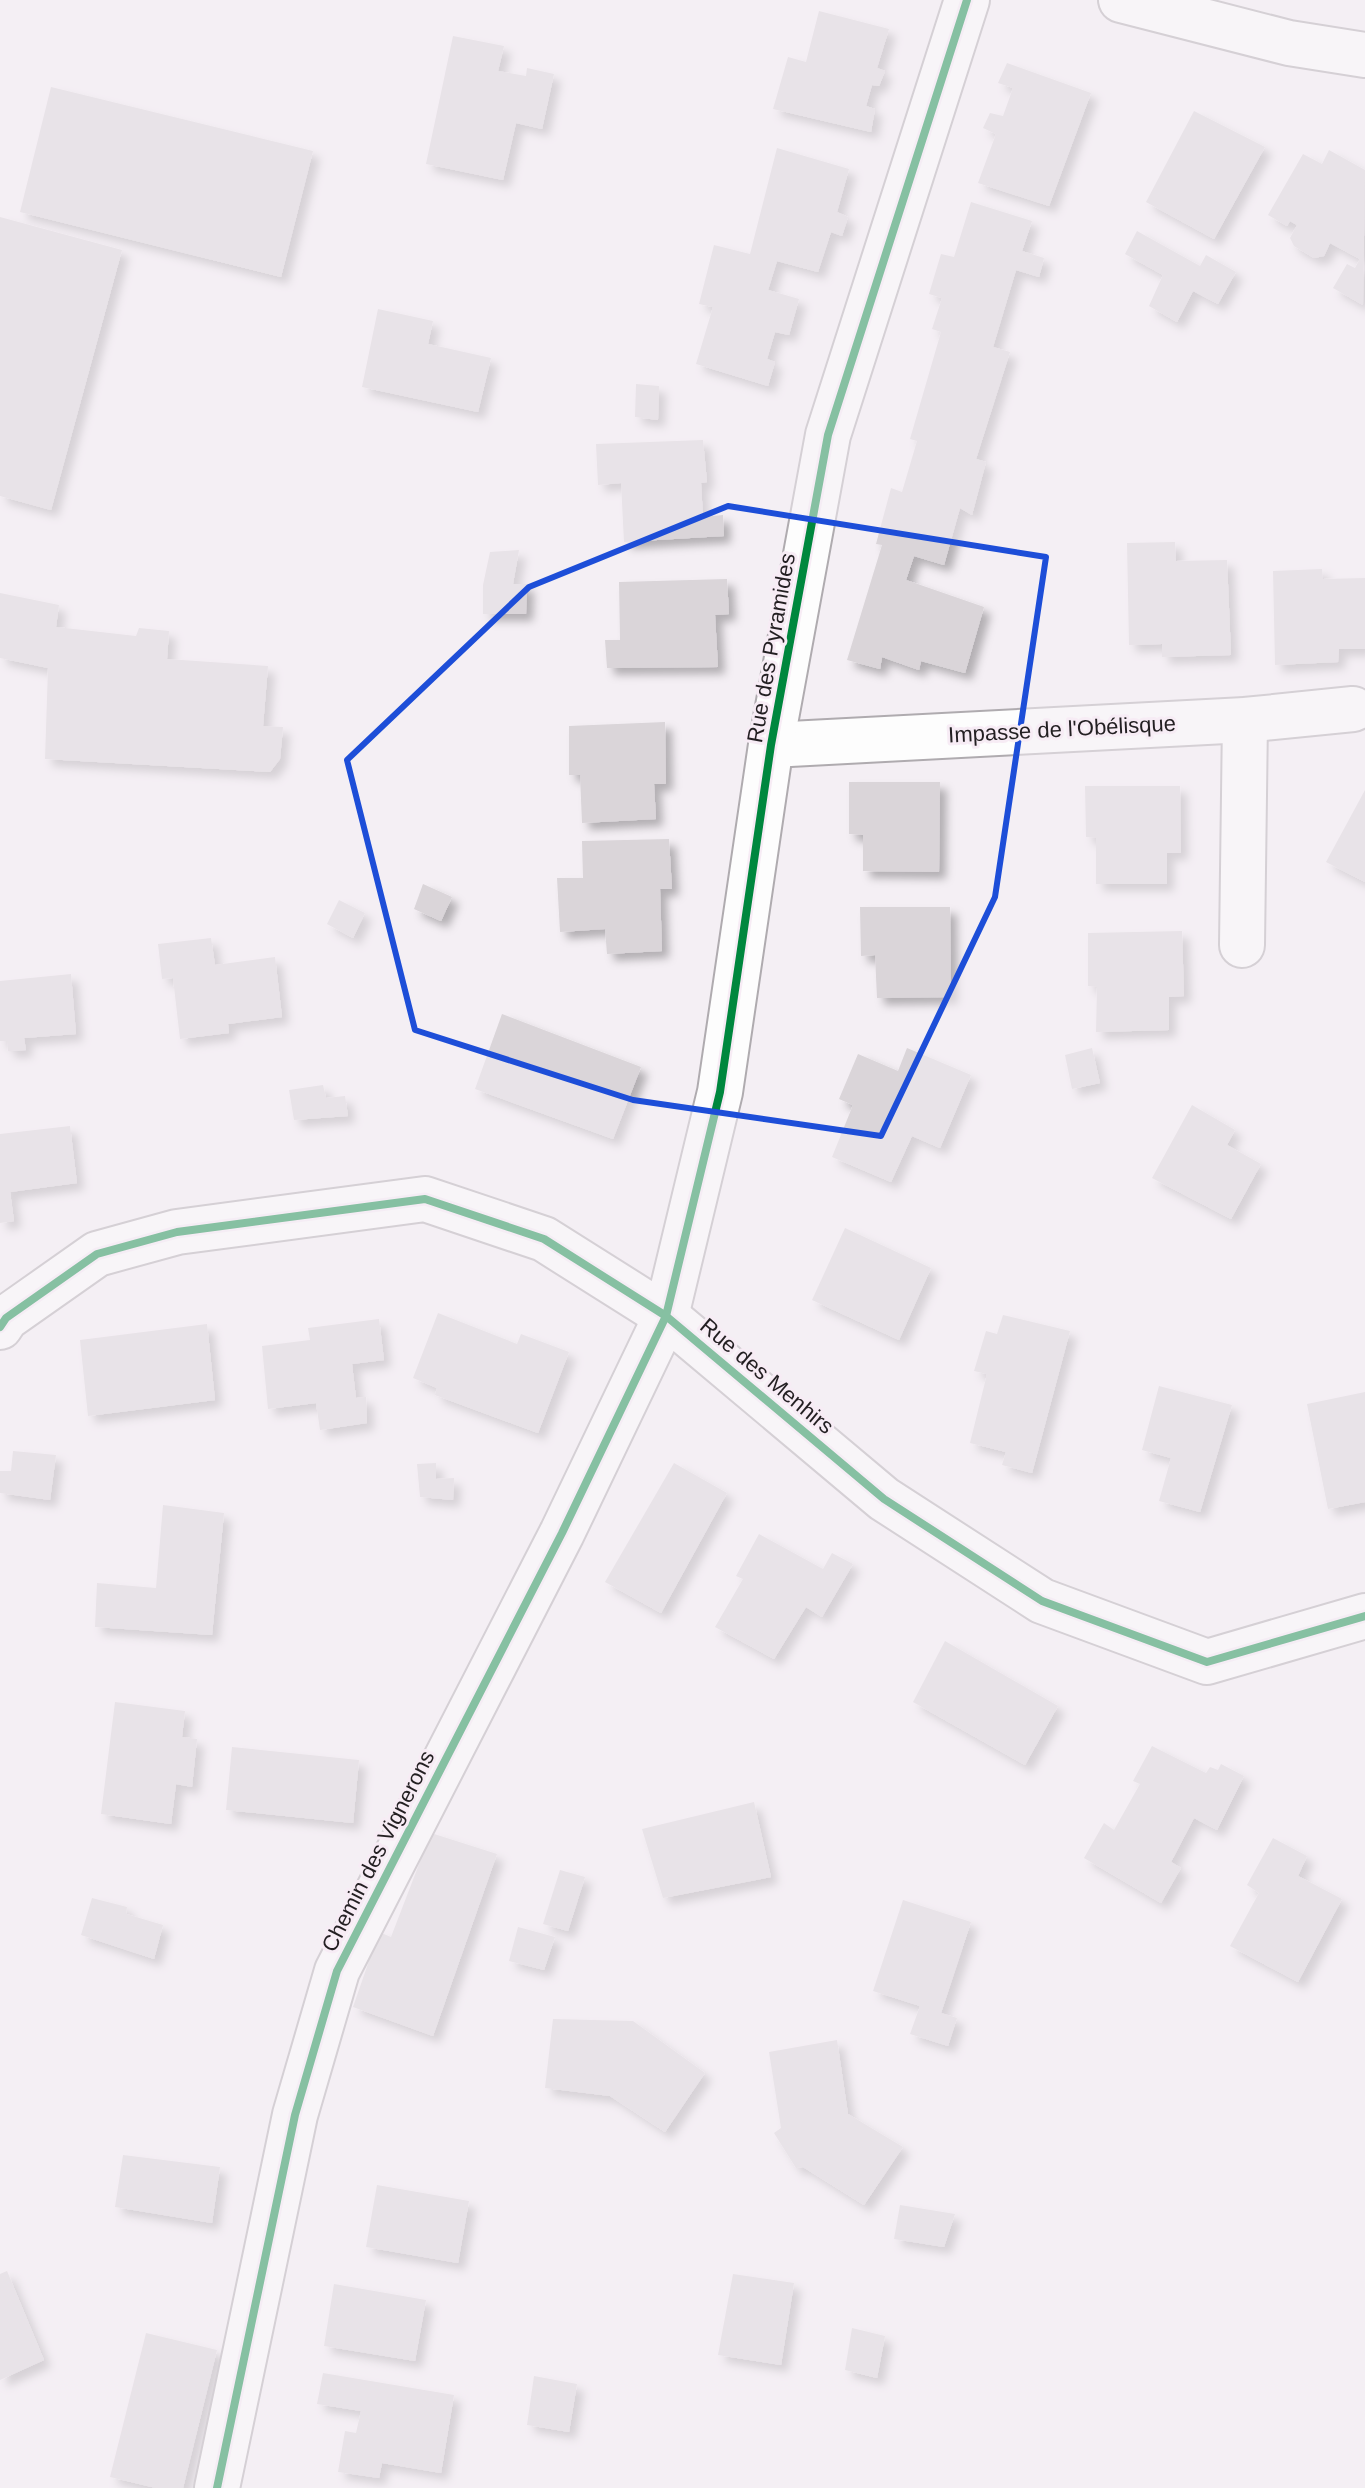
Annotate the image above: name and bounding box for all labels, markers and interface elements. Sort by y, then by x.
street label: Rue des Pyramides [742,551,800,745]
street label: Impasse de l'Obélisque [948,711,1176,747]
street label: Rue des Menhirs [695,1313,839,1439]
street label: Chemin des Vignerons [316,1746,440,1956]

